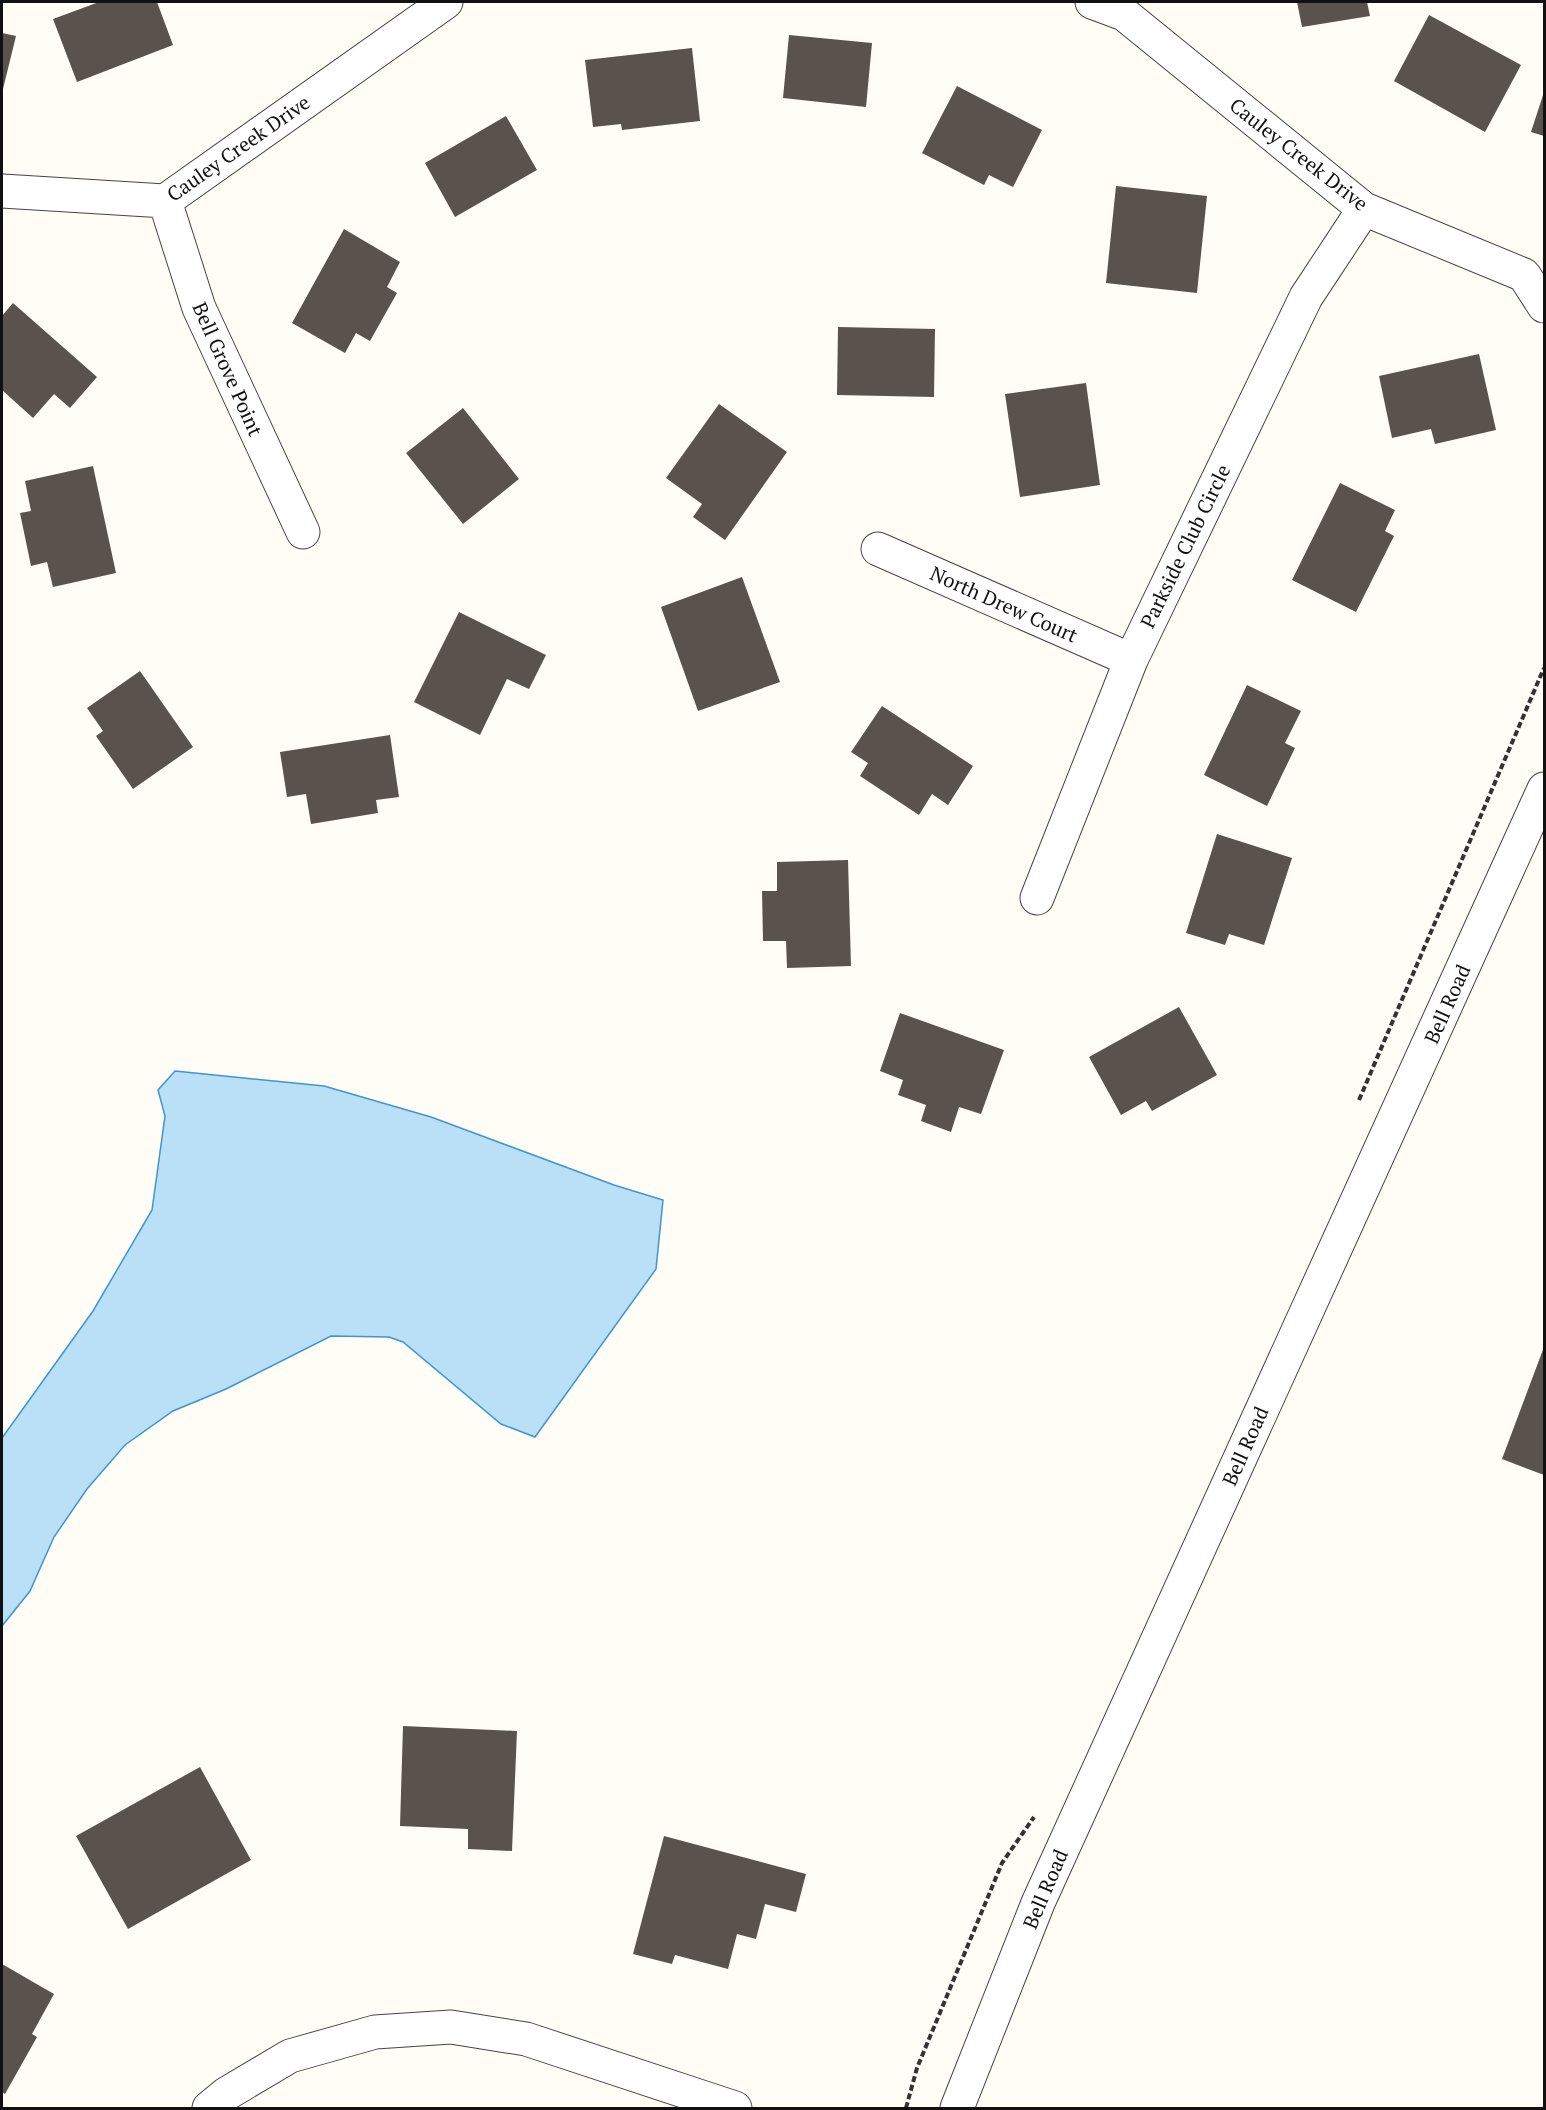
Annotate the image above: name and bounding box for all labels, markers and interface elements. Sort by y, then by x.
street label: Cauley Creek Drive [161,89,315,207]
street label: Cauley Creek Drive [1224,91,1374,217]
street label: Bell Grove Point [186,298,270,441]
street label: Parkside Club Circle [1134,460,1236,632]
street label: North Drew Court [926,559,1083,649]
street label: Bell Road [1418,960,1476,1048]
street label: Bell Road [1216,1402,1274,1490]
street label: Bell Road [1016,1845,1074,1933]

